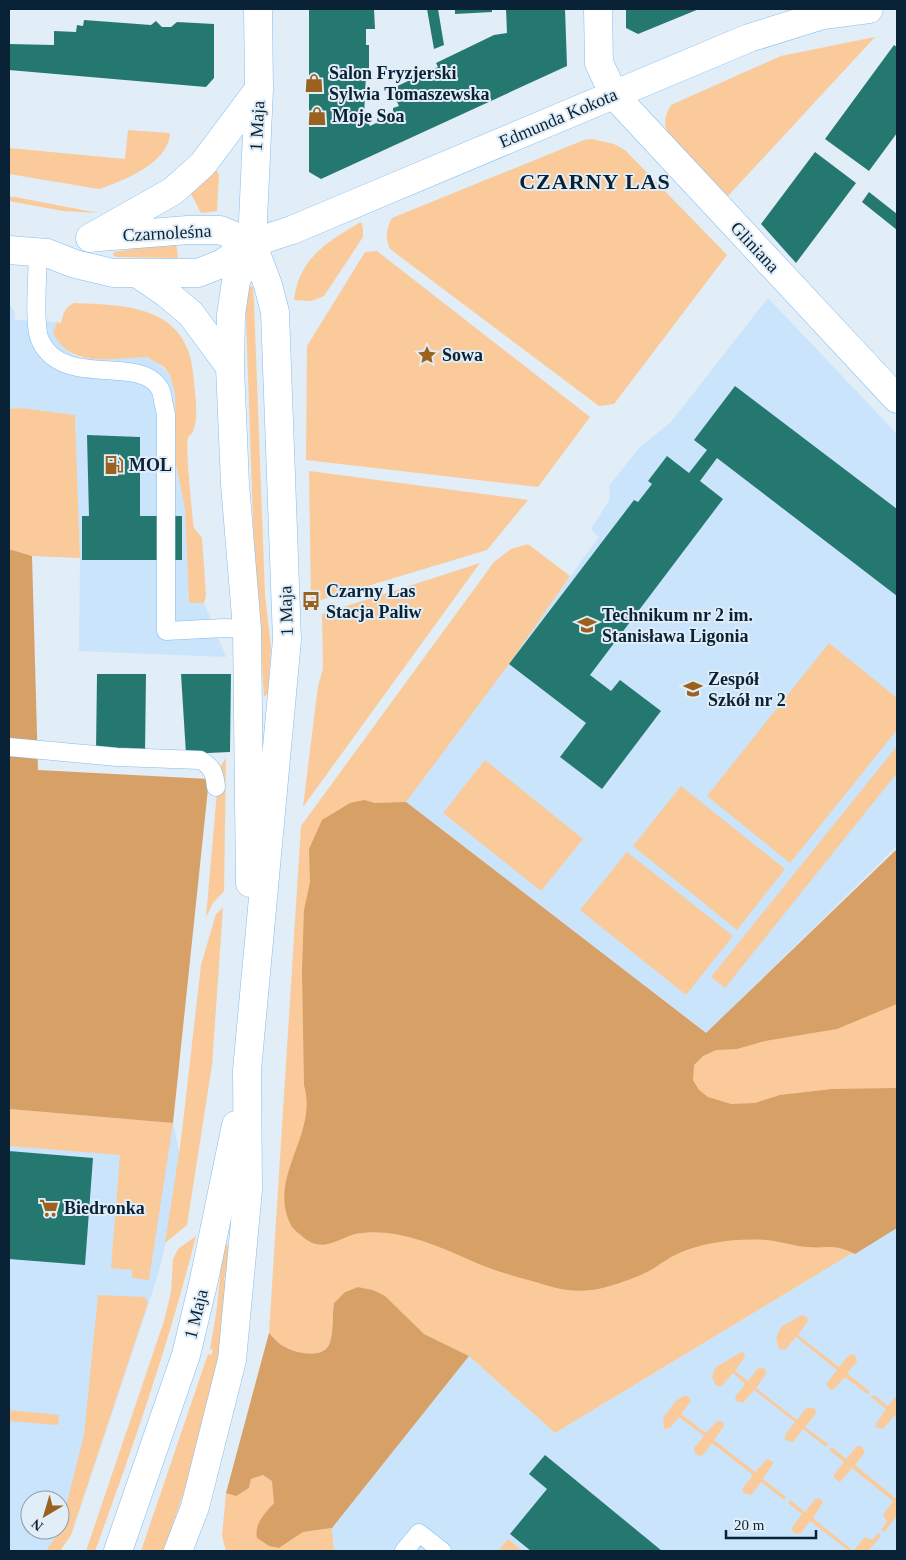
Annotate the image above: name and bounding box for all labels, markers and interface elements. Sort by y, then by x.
place label: Salon Fryzjerski Sylwia Tomaszewska [329,63,490,104]
shop icon: Salon Fryzjerski Sylwia Tomaszewska [303,72,325,94]
street label: Edmunda Kokota [496,84,620,152]
street label: 1 Maja [246,100,268,152]
shop icon: Moje Soa [306,105,328,127]
place label: Moje Soa [332,106,404,126]
district label: CZARNY LAS [519,169,671,194]
street label: Gliniana [727,218,783,276]
street label: Czarnoleśna [122,221,212,245]
place icon: Sowa [416,344,438,366]
place label: Sowa [442,345,483,365]
fuel station icon: MOL [103,454,125,476]
place label: MOL [129,455,172,475]
place label: Czarny Las Stacja Paliw [326,581,421,622]
street label: 1 Maja [275,585,297,637]
bus stop icon: Czarny Las Stacja Paliw [300,590,322,612]
place label: Technikum nr 2 im. Stanisława Ligonia [602,605,753,646]
school or university icon: Technikum nr 2 im. Stanisława Ligonia [576,614,598,636]
place label: Zespół Szkół nr 2 [708,669,786,710]
school or university icon: Zespół Szkół nr 2 [682,678,704,700]
supermarket icon: Biedronka [38,1197,60,1219]
place label: Biedronka [64,1198,145,1218]
street label: 1 Maja [180,1287,212,1341]
north arrow [20,1490,70,1540]
scale bar [726,1508,816,1540]
text: N [29,1516,46,1534]
text: 20 m [734,1517,765,1533]

